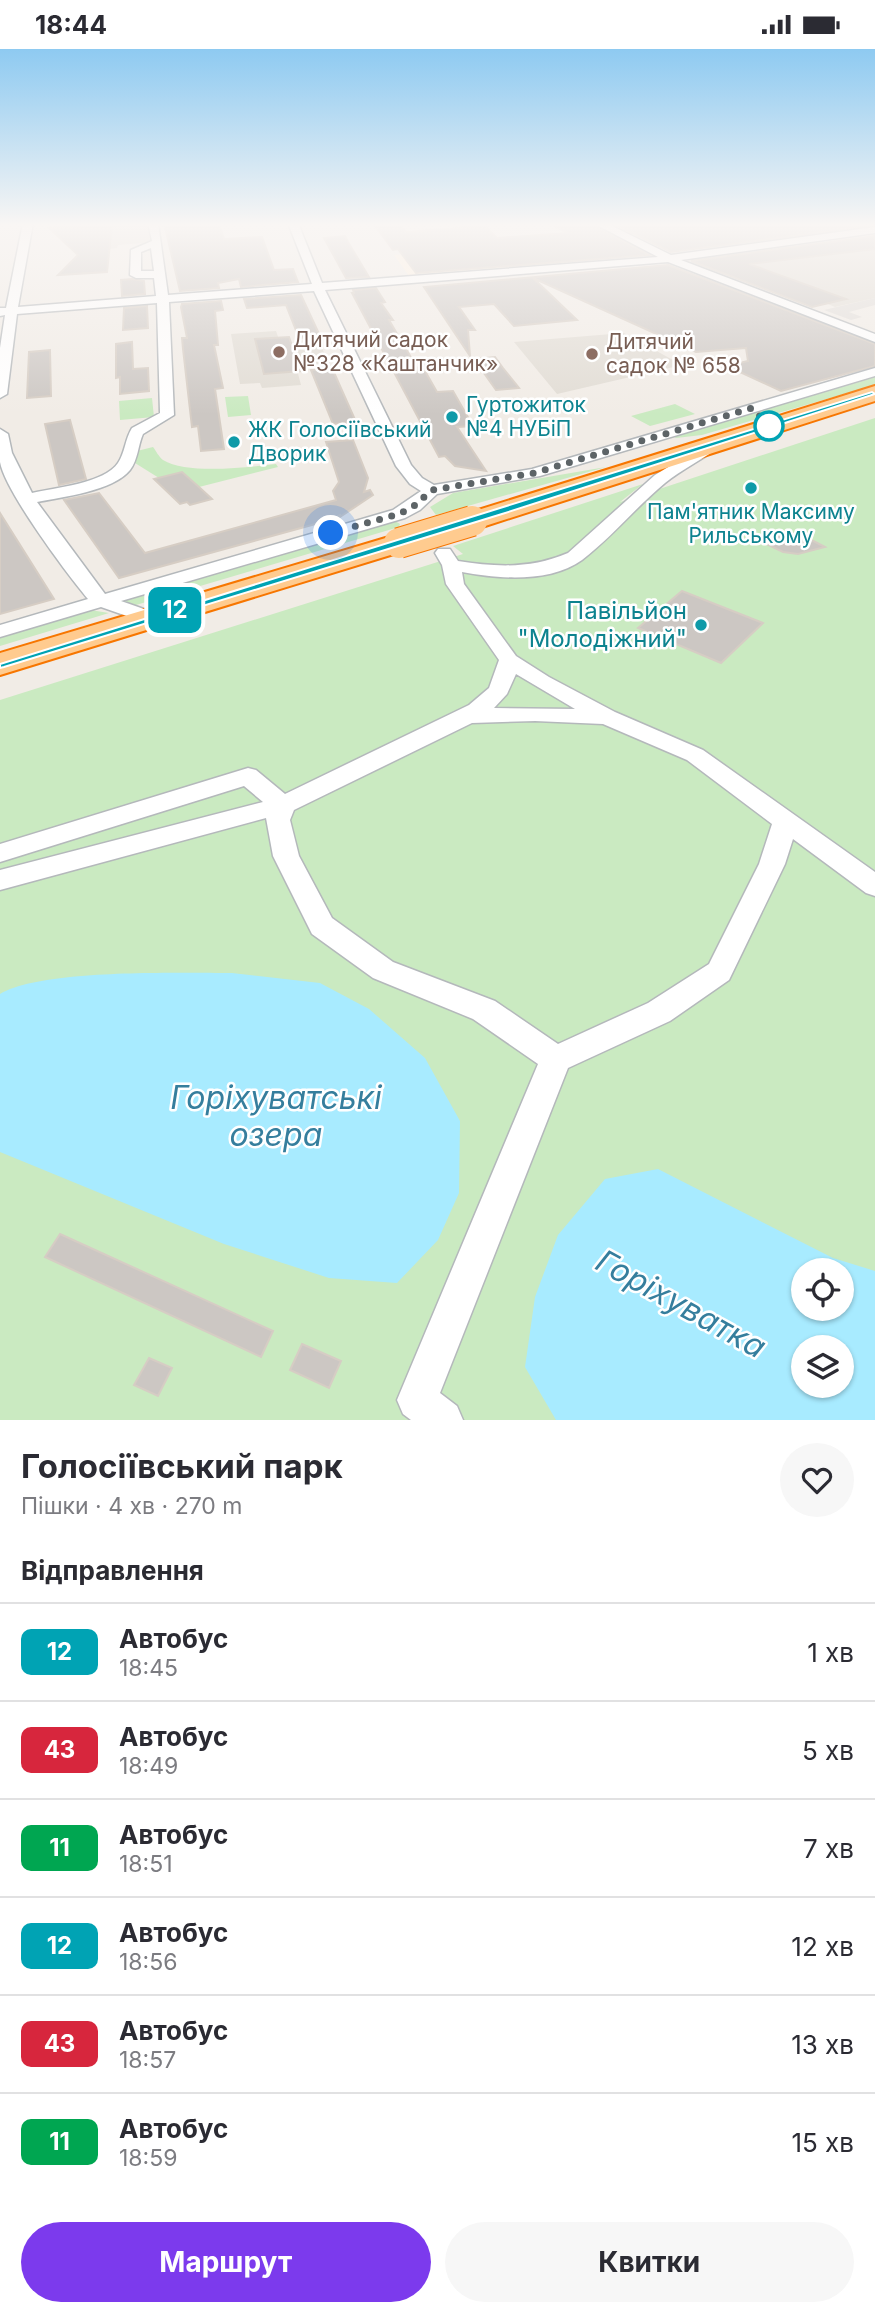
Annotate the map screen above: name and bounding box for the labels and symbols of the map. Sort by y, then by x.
place label: Дитячий садок №328 «Каштанчик» [293,327,498,376]
place label: Дитячий садок № 658 [606,329,741,378]
marker: Дитячий садок №328 «Каштанчик» [271,344,287,360]
marker: Дитячий садок № 658 [584,346,600,362]
place label: Гуртожиток №4 НУБіП [466,392,587,441]
marker: Гуртожиток №4 НУБіП [444,409,460,425]
unlabelled marker [754,411,784,441]
place label: ЖК Голосіївський Дворик [248,417,431,466]
marker: ЖК Голосіївський Дворик [226,434,242,450]
marker: Пам'ятник Максиму Рильському [743,480,759,496]
place label: Пам'ятник Максиму Рильському [647,499,855,548]
your location [313,515,348,550]
line badge: 12 [144,587,206,633]
place label: Павільйон "Молодіжний" [517,596,687,653]
marker: Павільйон "Молодіжний" [693,617,709,633]
water label: Горіхуватські озера [170,1078,383,1154]
water label: Горіхуватка [589,1241,773,1366]

